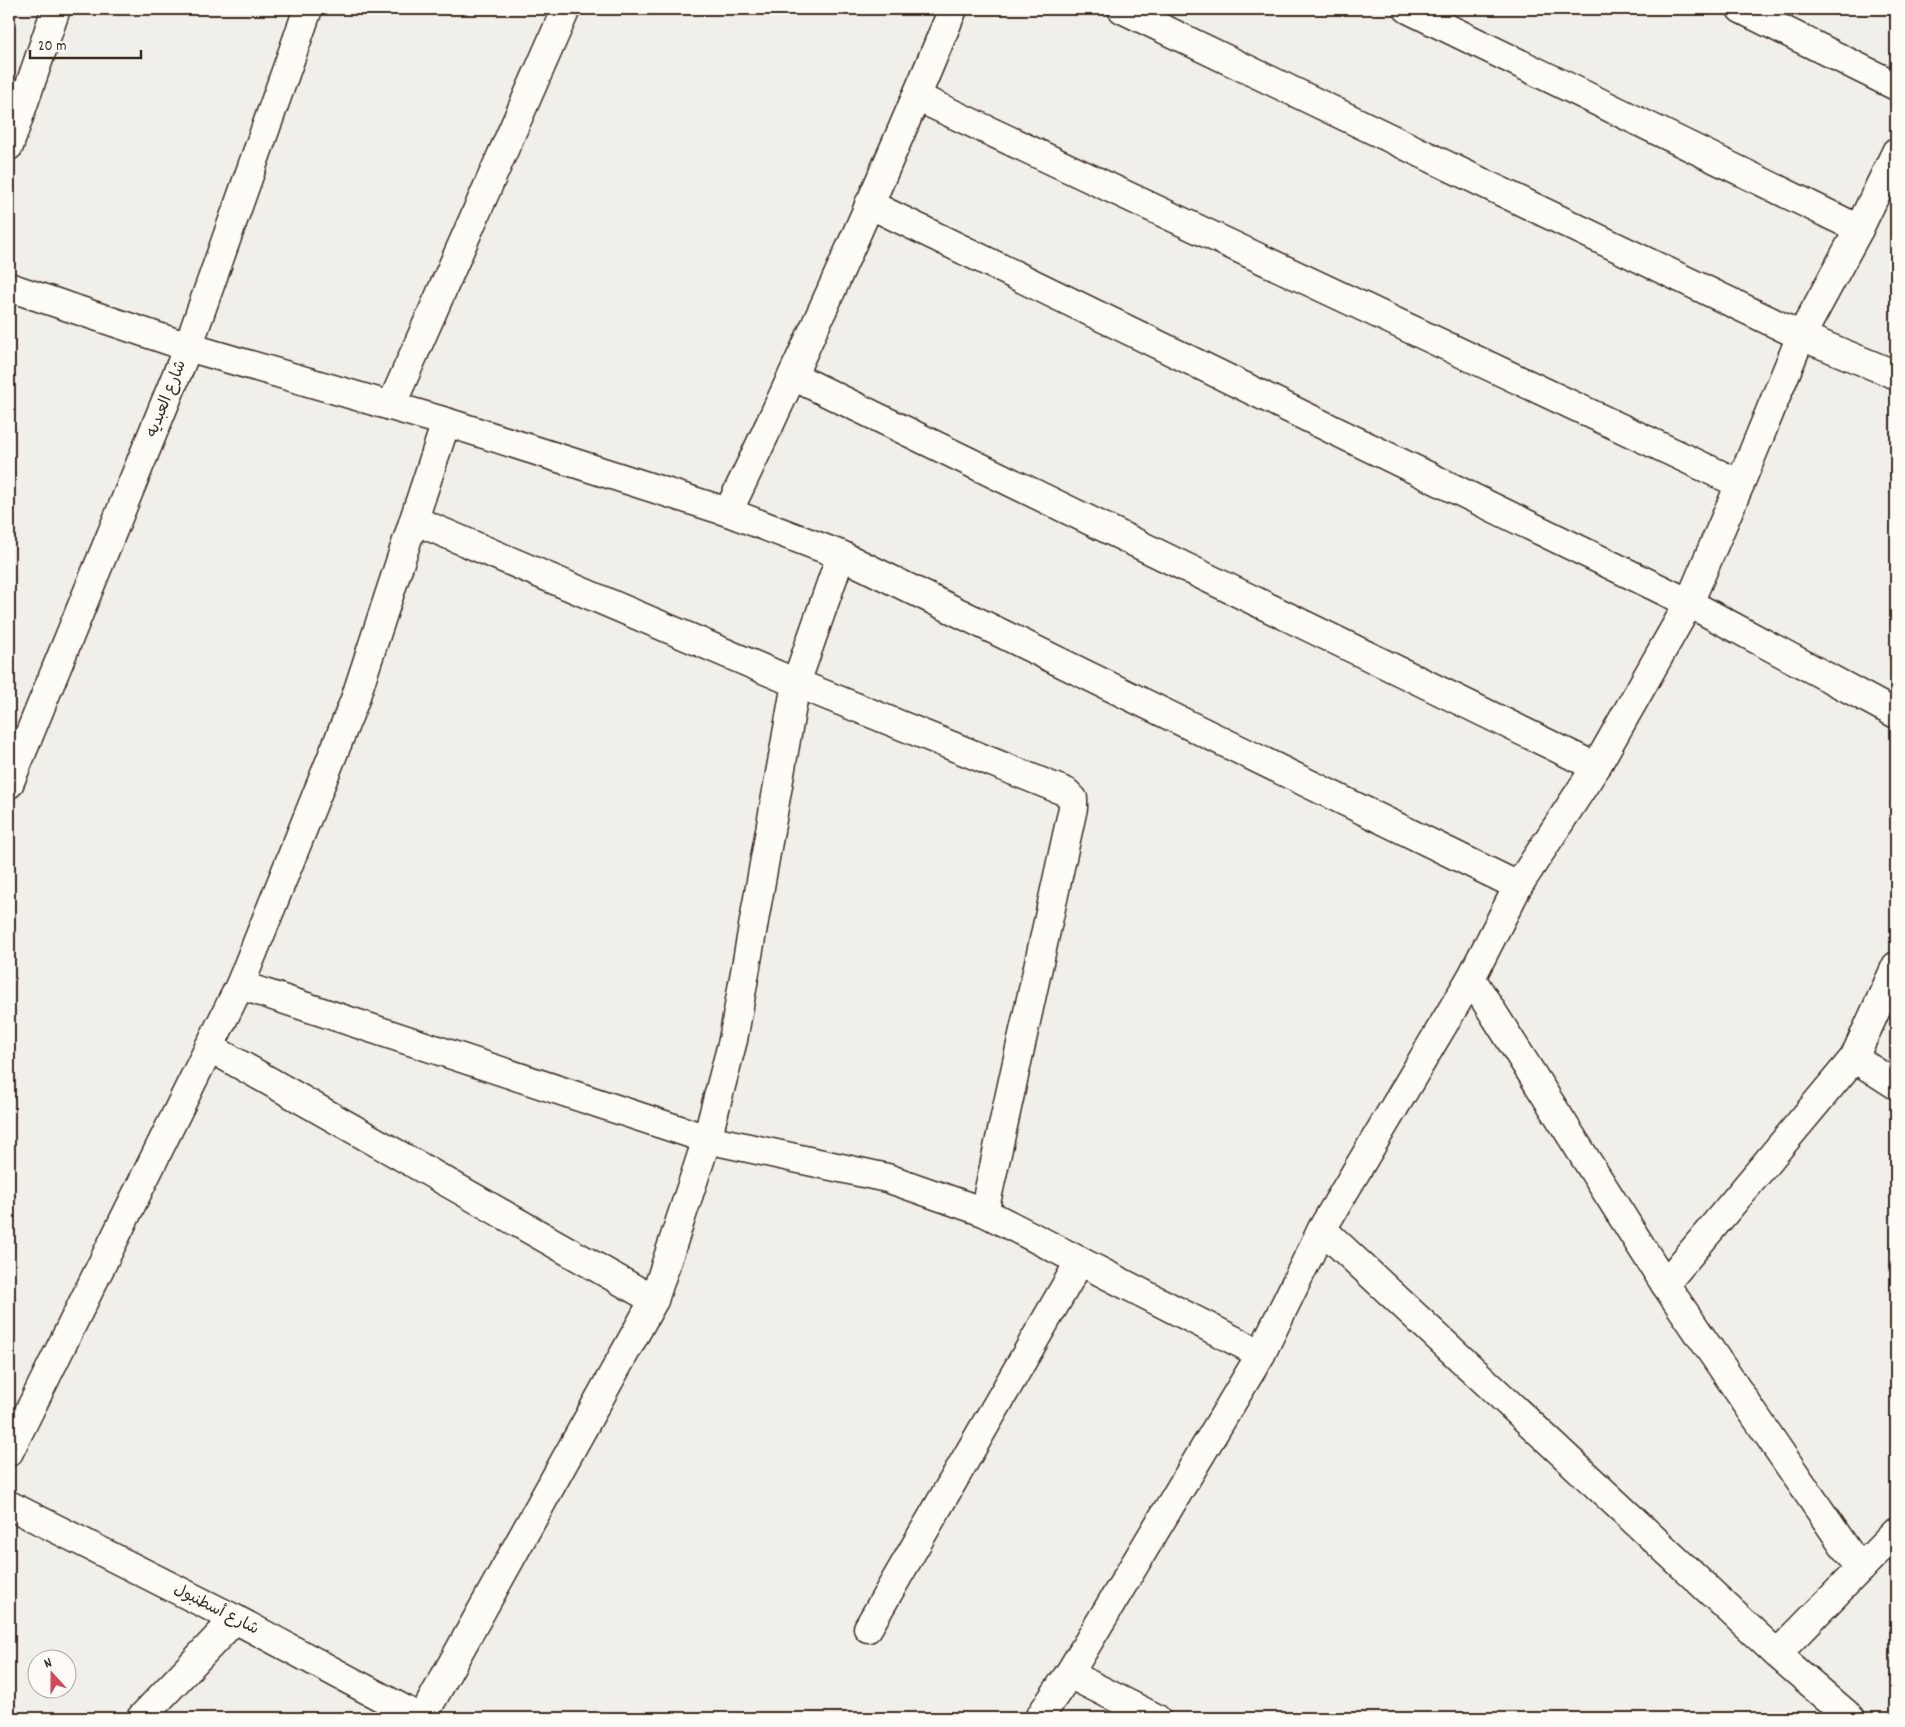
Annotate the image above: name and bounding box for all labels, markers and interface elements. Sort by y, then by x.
scale bar [30,28,141,60]
text: 20 m [38,36,66,58]
street label: شارع العبديه [141,357,193,441]
street label: شارع أسطنبول [169,1579,263,1641]
north arrow [28,1650,78,1700]
text: N [41,1653,55,1674]

